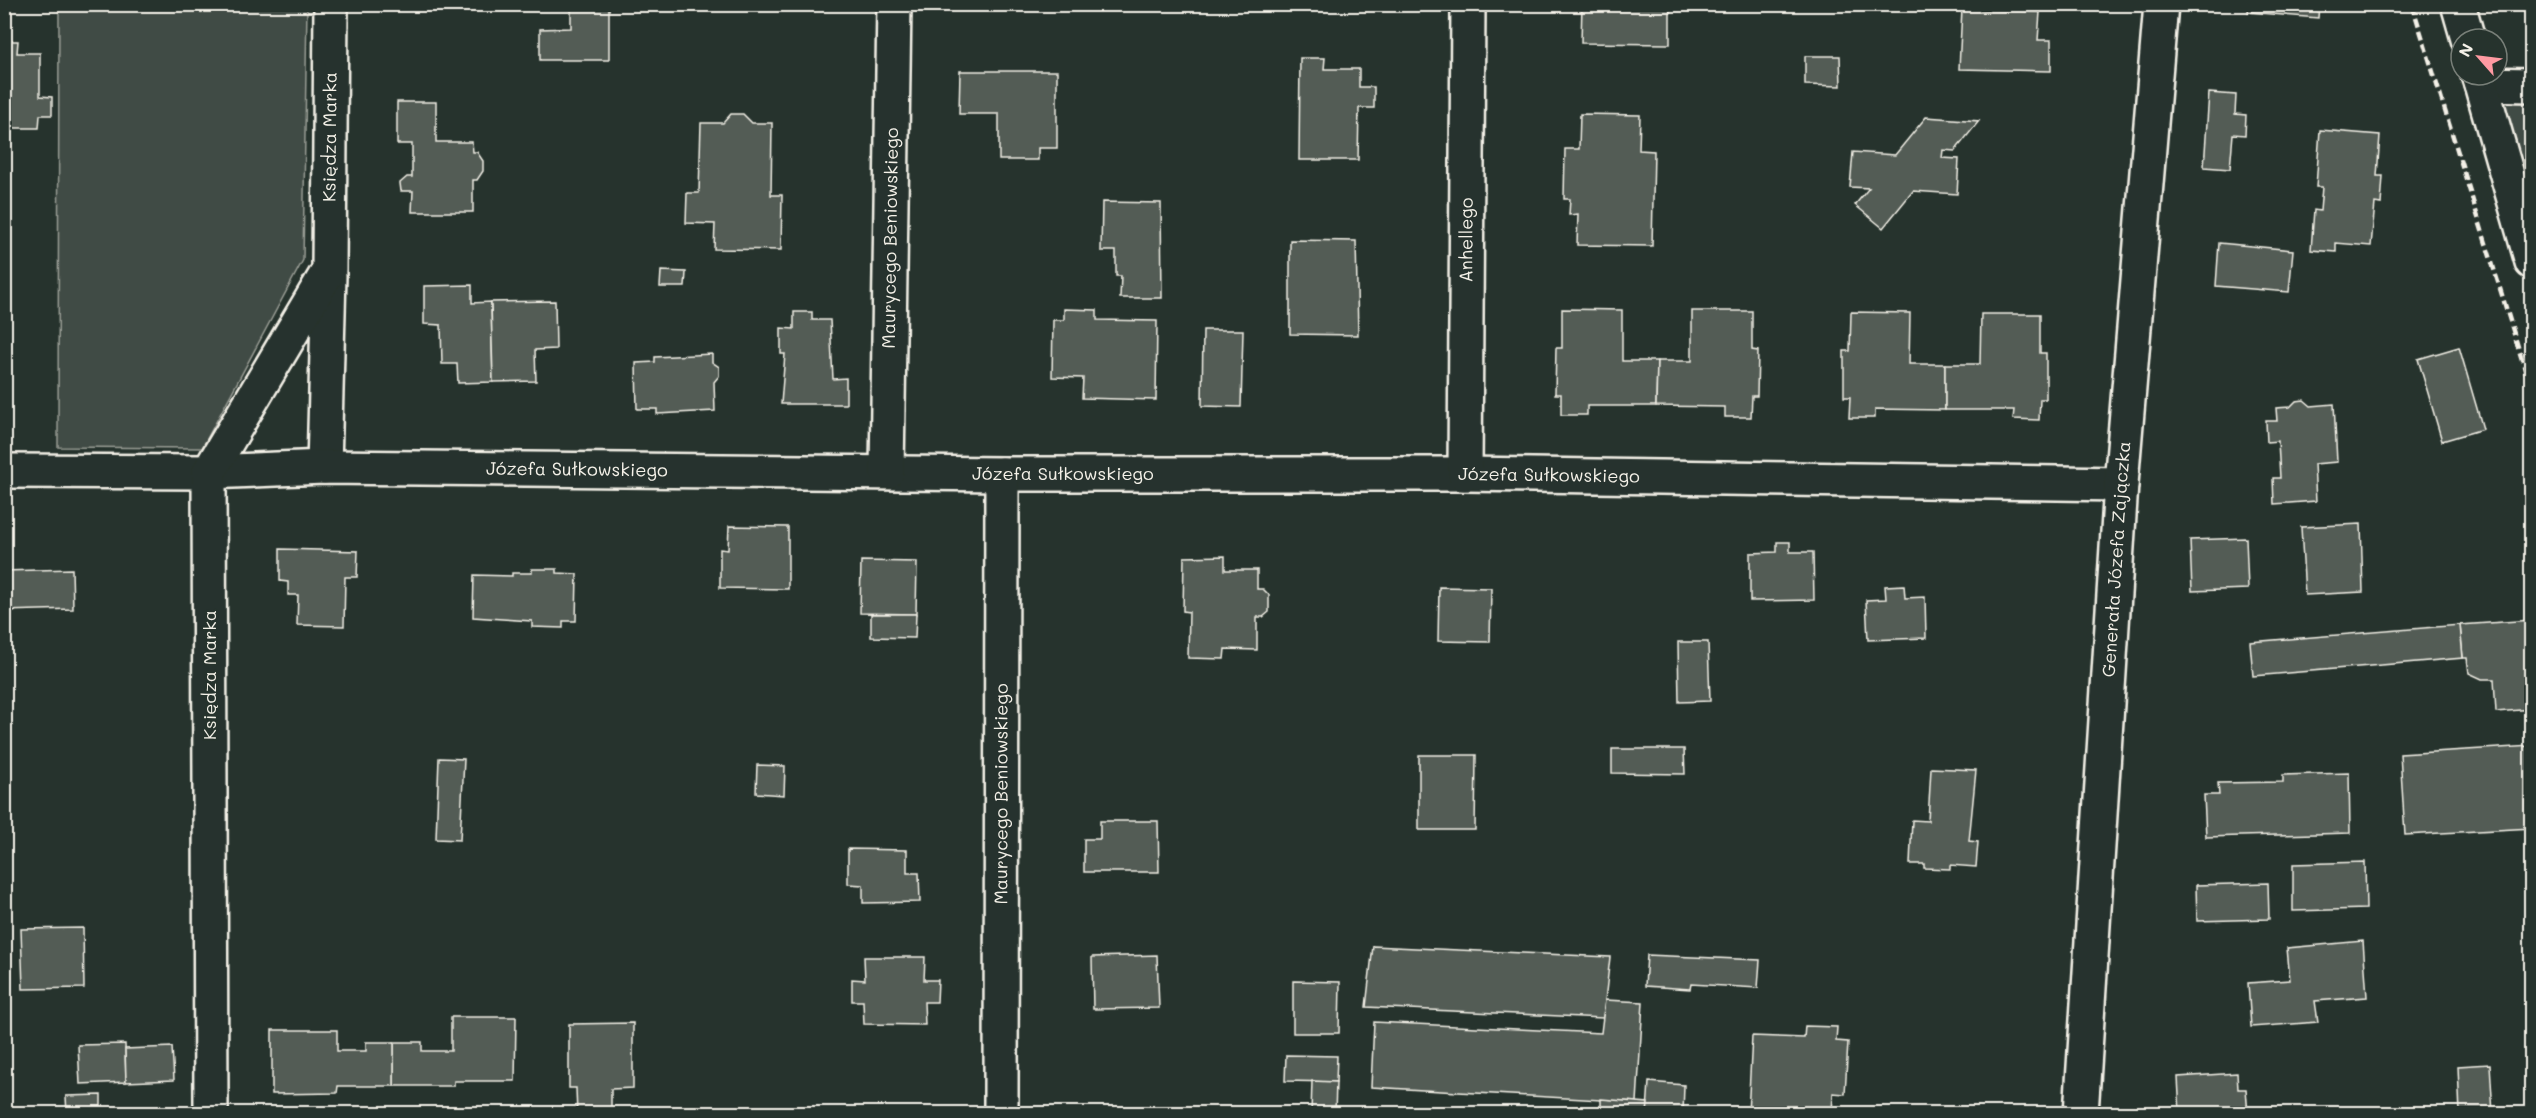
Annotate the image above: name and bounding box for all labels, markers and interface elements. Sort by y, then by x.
north arrow [2449,27,2509,87]
text: N [2453,39,2477,60]
street label: Księdza Marka [317,72,341,202]
street label: Maurycego Beniowskiego [876,127,903,349]
street label: Anhellego [1453,197,1478,283]
street label: Generała Józefa Zajączka [2096,440,2136,678]
street label: Józefa Sułkowskiego [486,456,668,482]
street label: Józefa Sułkowskiego [972,461,1154,485]
street label: Józefa Sułkowskiego [1458,461,1640,488]
street label: Księdza Marka [197,610,221,740]
street label: Maurycego Beniowskiego [988,683,1013,905]

